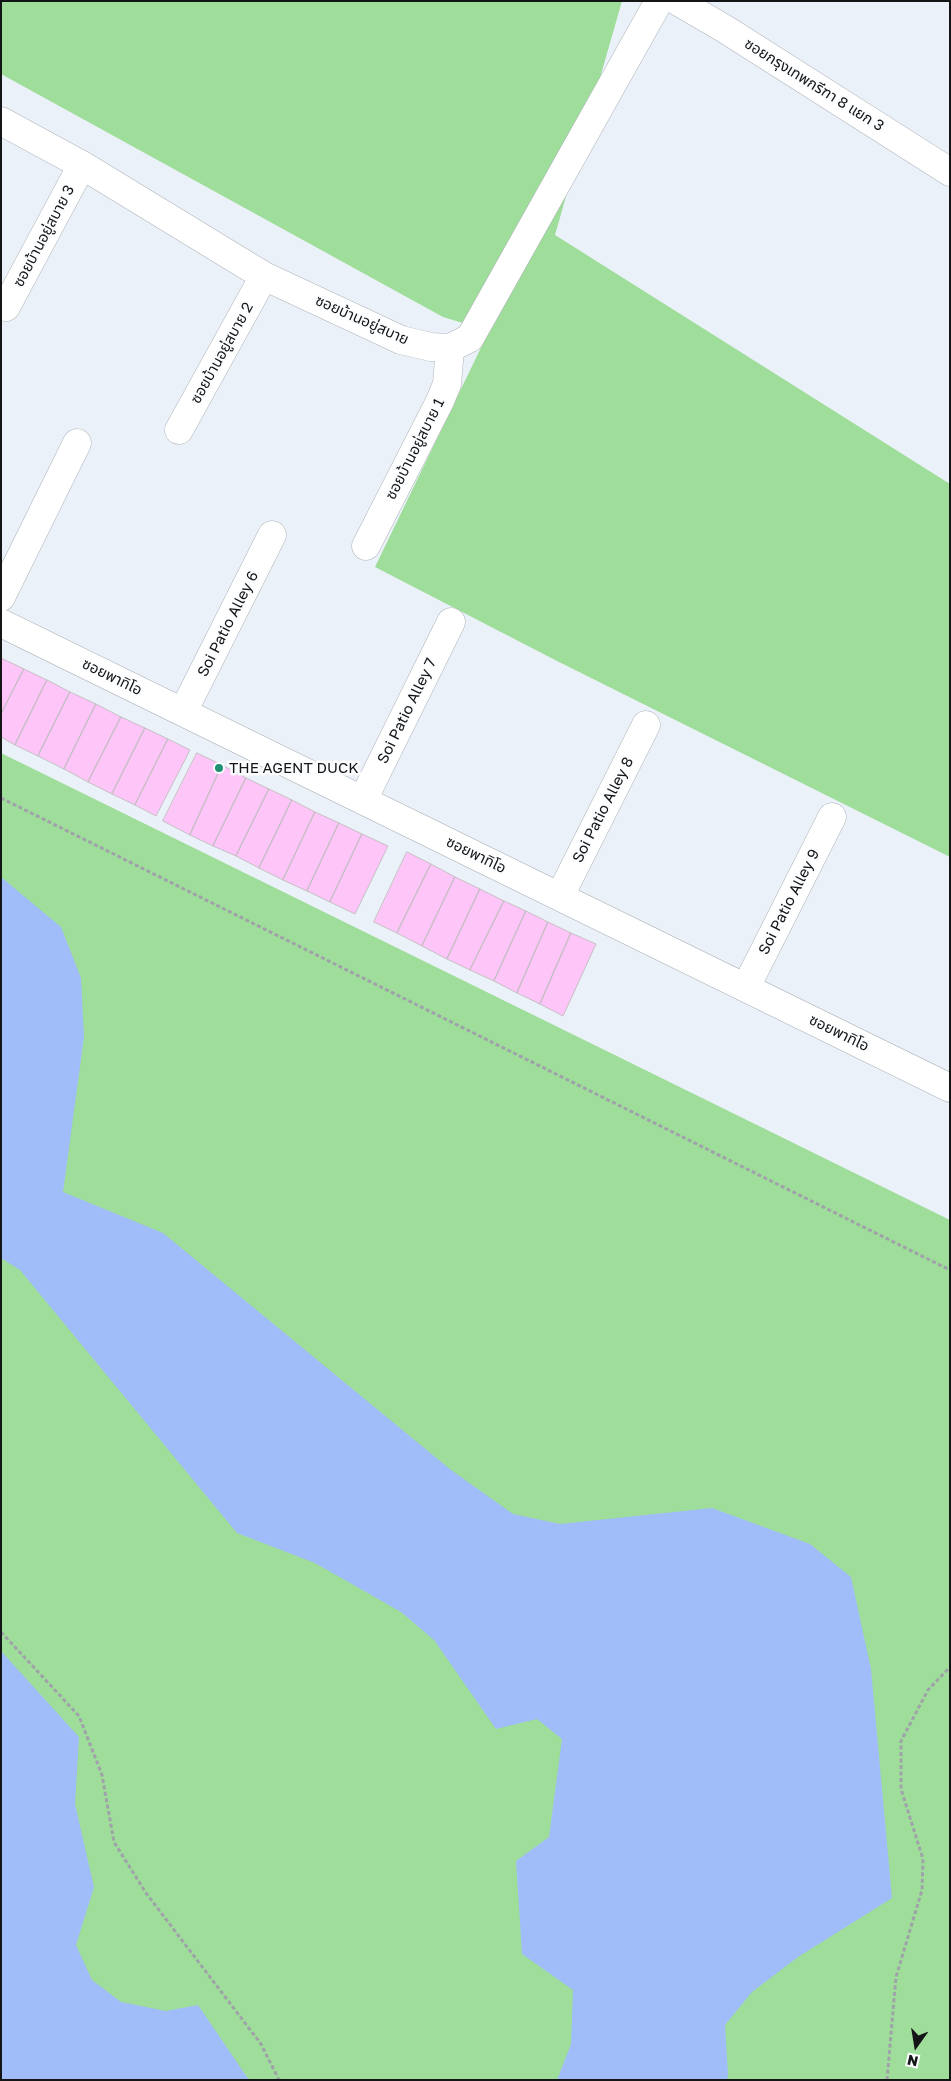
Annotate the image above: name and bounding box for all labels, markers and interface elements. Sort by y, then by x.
street label: ซอยกรุงเทพกรีฑา 8 แยก 3 [741,35,887,135]
street label: ซอยบ้านอยู่สบาย 3 [10,182,78,290]
street label: ซอยบ้านอยู่สบาย [312,291,412,349]
street label: ซอยบ้านอยู่สบาย 2 [187,299,257,407]
street label: ซอยบ้านอยู่สบาย 1 [382,395,448,503]
street label: Soi Patio Alley 6 [194,568,262,680]
street label: ซอยพาทิโอ [79,655,145,699]
street label: Soi Patio Alley 7 [374,655,440,767]
street label: Soi Patio Alley 8 [569,754,637,866]
place label: THE AGENT DUCK [229,759,359,777]
marker: THE AGENT DUCK [213,762,225,774]
street label: ซอยพาทิโอ [443,833,509,877]
street label: Soi Patio Alley 9 [755,846,823,958]
street label: ซอยพาทิโอ [806,1011,872,1055]
north arrow [891,2021,941,2071]
text: N [905,2052,920,2071]

